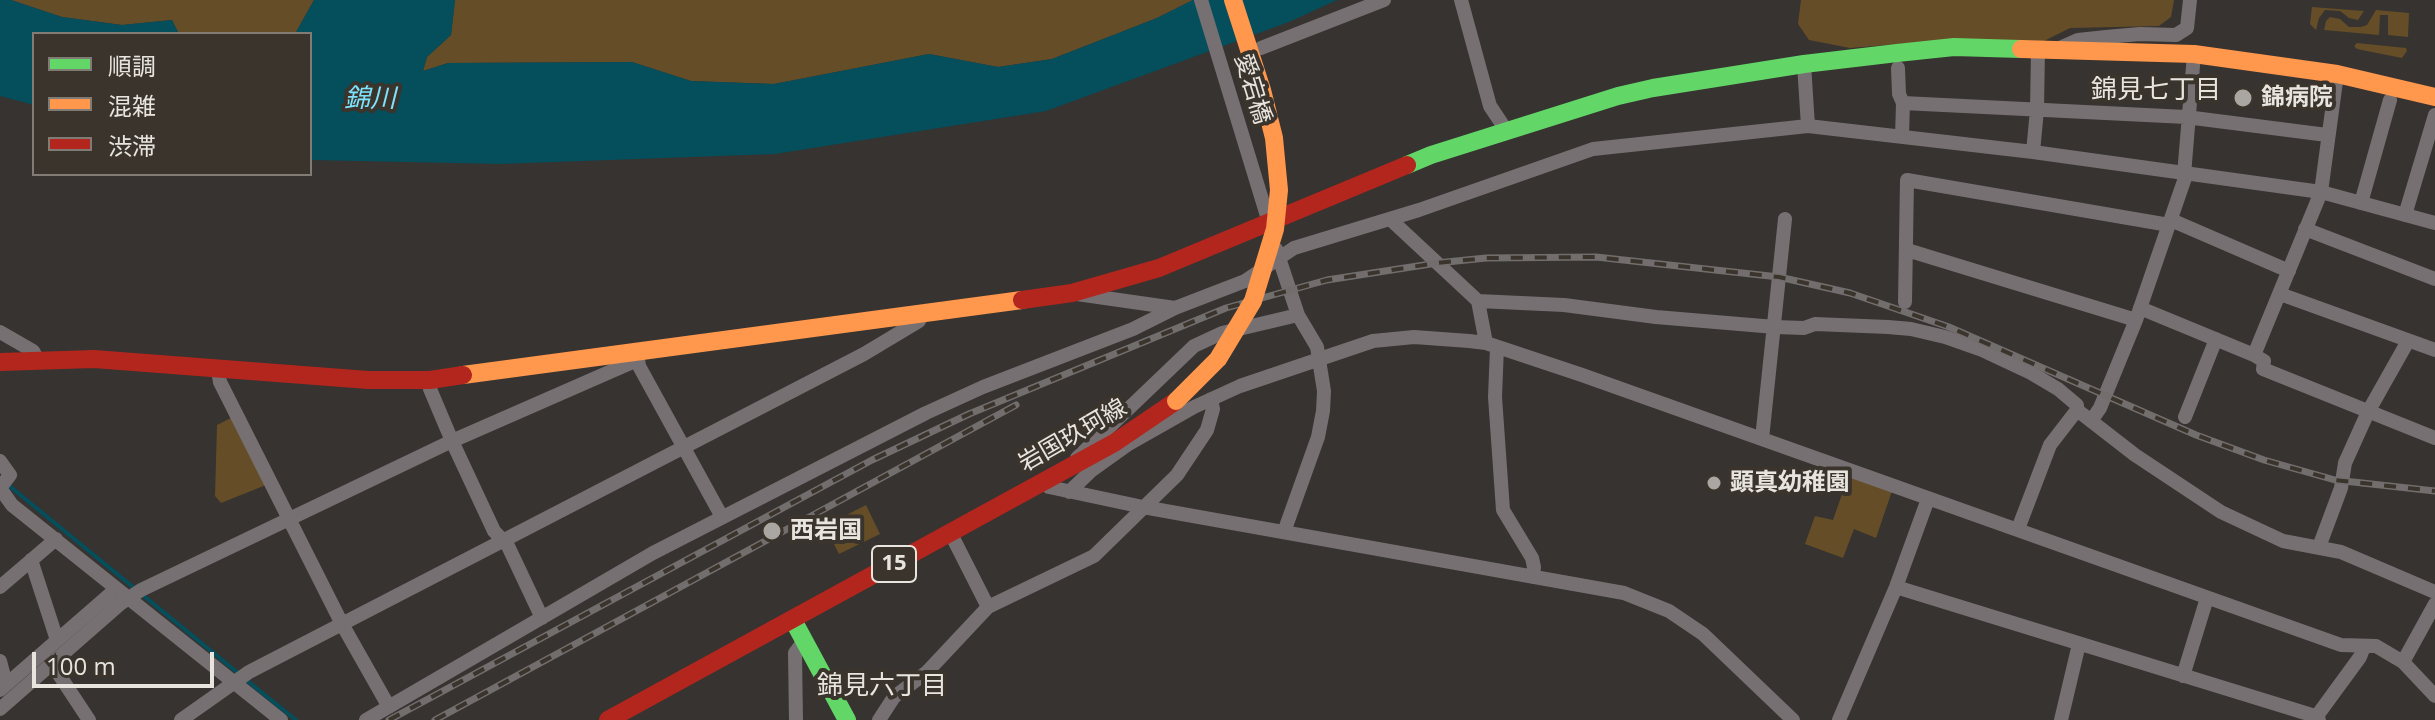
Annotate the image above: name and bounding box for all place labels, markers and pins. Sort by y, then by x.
place label: 錦病院 [2261,84,2333,112]
marker: 錦病院 [2232,87,2254,109]
place label: 顕真幼稚園 [1730,469,1850,497]
marker: 顕真幼稚園 [1705,474,1723,492]
place label: 西岩国 [790,517,862,545]
marker: 西岩国 [761,520,783,542]

